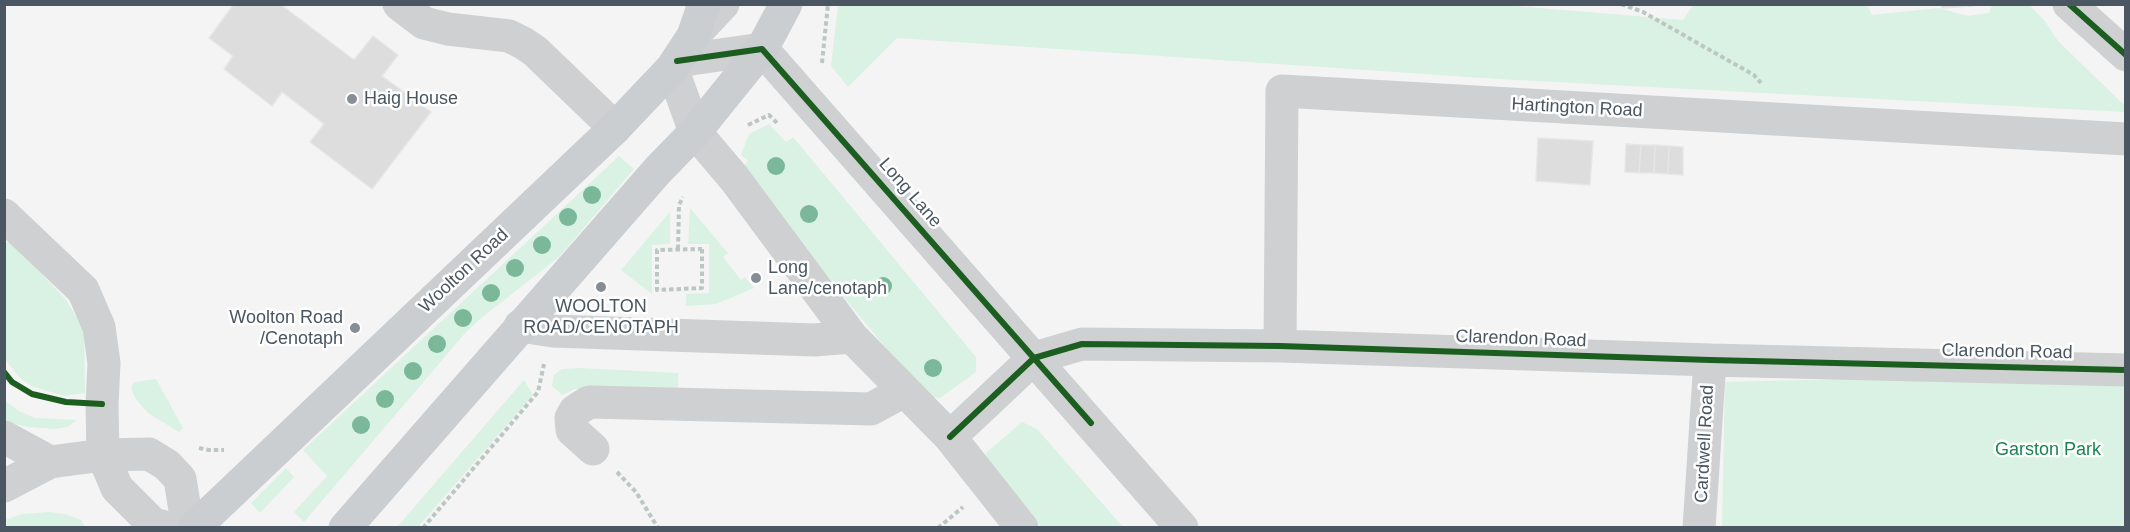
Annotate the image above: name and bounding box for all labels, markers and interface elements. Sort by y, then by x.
place label: Haig House [364,88,458,110]
marker: Haig House [345,92,359,106]
street label: Hartington Road [1511,94,1643,122]
street label: Long Lane [874,154,946,232]
street label: Woolton Road [415,224,513,318]
place label: Long Lane/cenotaph [768,257,887,300]
marker: Long Lane/cenotaph [749,271,763,285]
marker: WOOLTON ROAD/CENOTAPH [594,280,608,294]
place label: WOOLTON ROAD/CENOTAPH [523,296,679,338]
place label: Woolton Road /Cenotaph [229,307,343,350]
marker: Woolton Road /Cenotaph [348,321,362,335]
street label: Clarendon Road [1455,326,1587,352]
street label: Clarendon Road [1941,340,2073,364]
street label: Cardwell Road [1691,384,1719,504]
park label: Garston Park [1995,439,2101,461]

